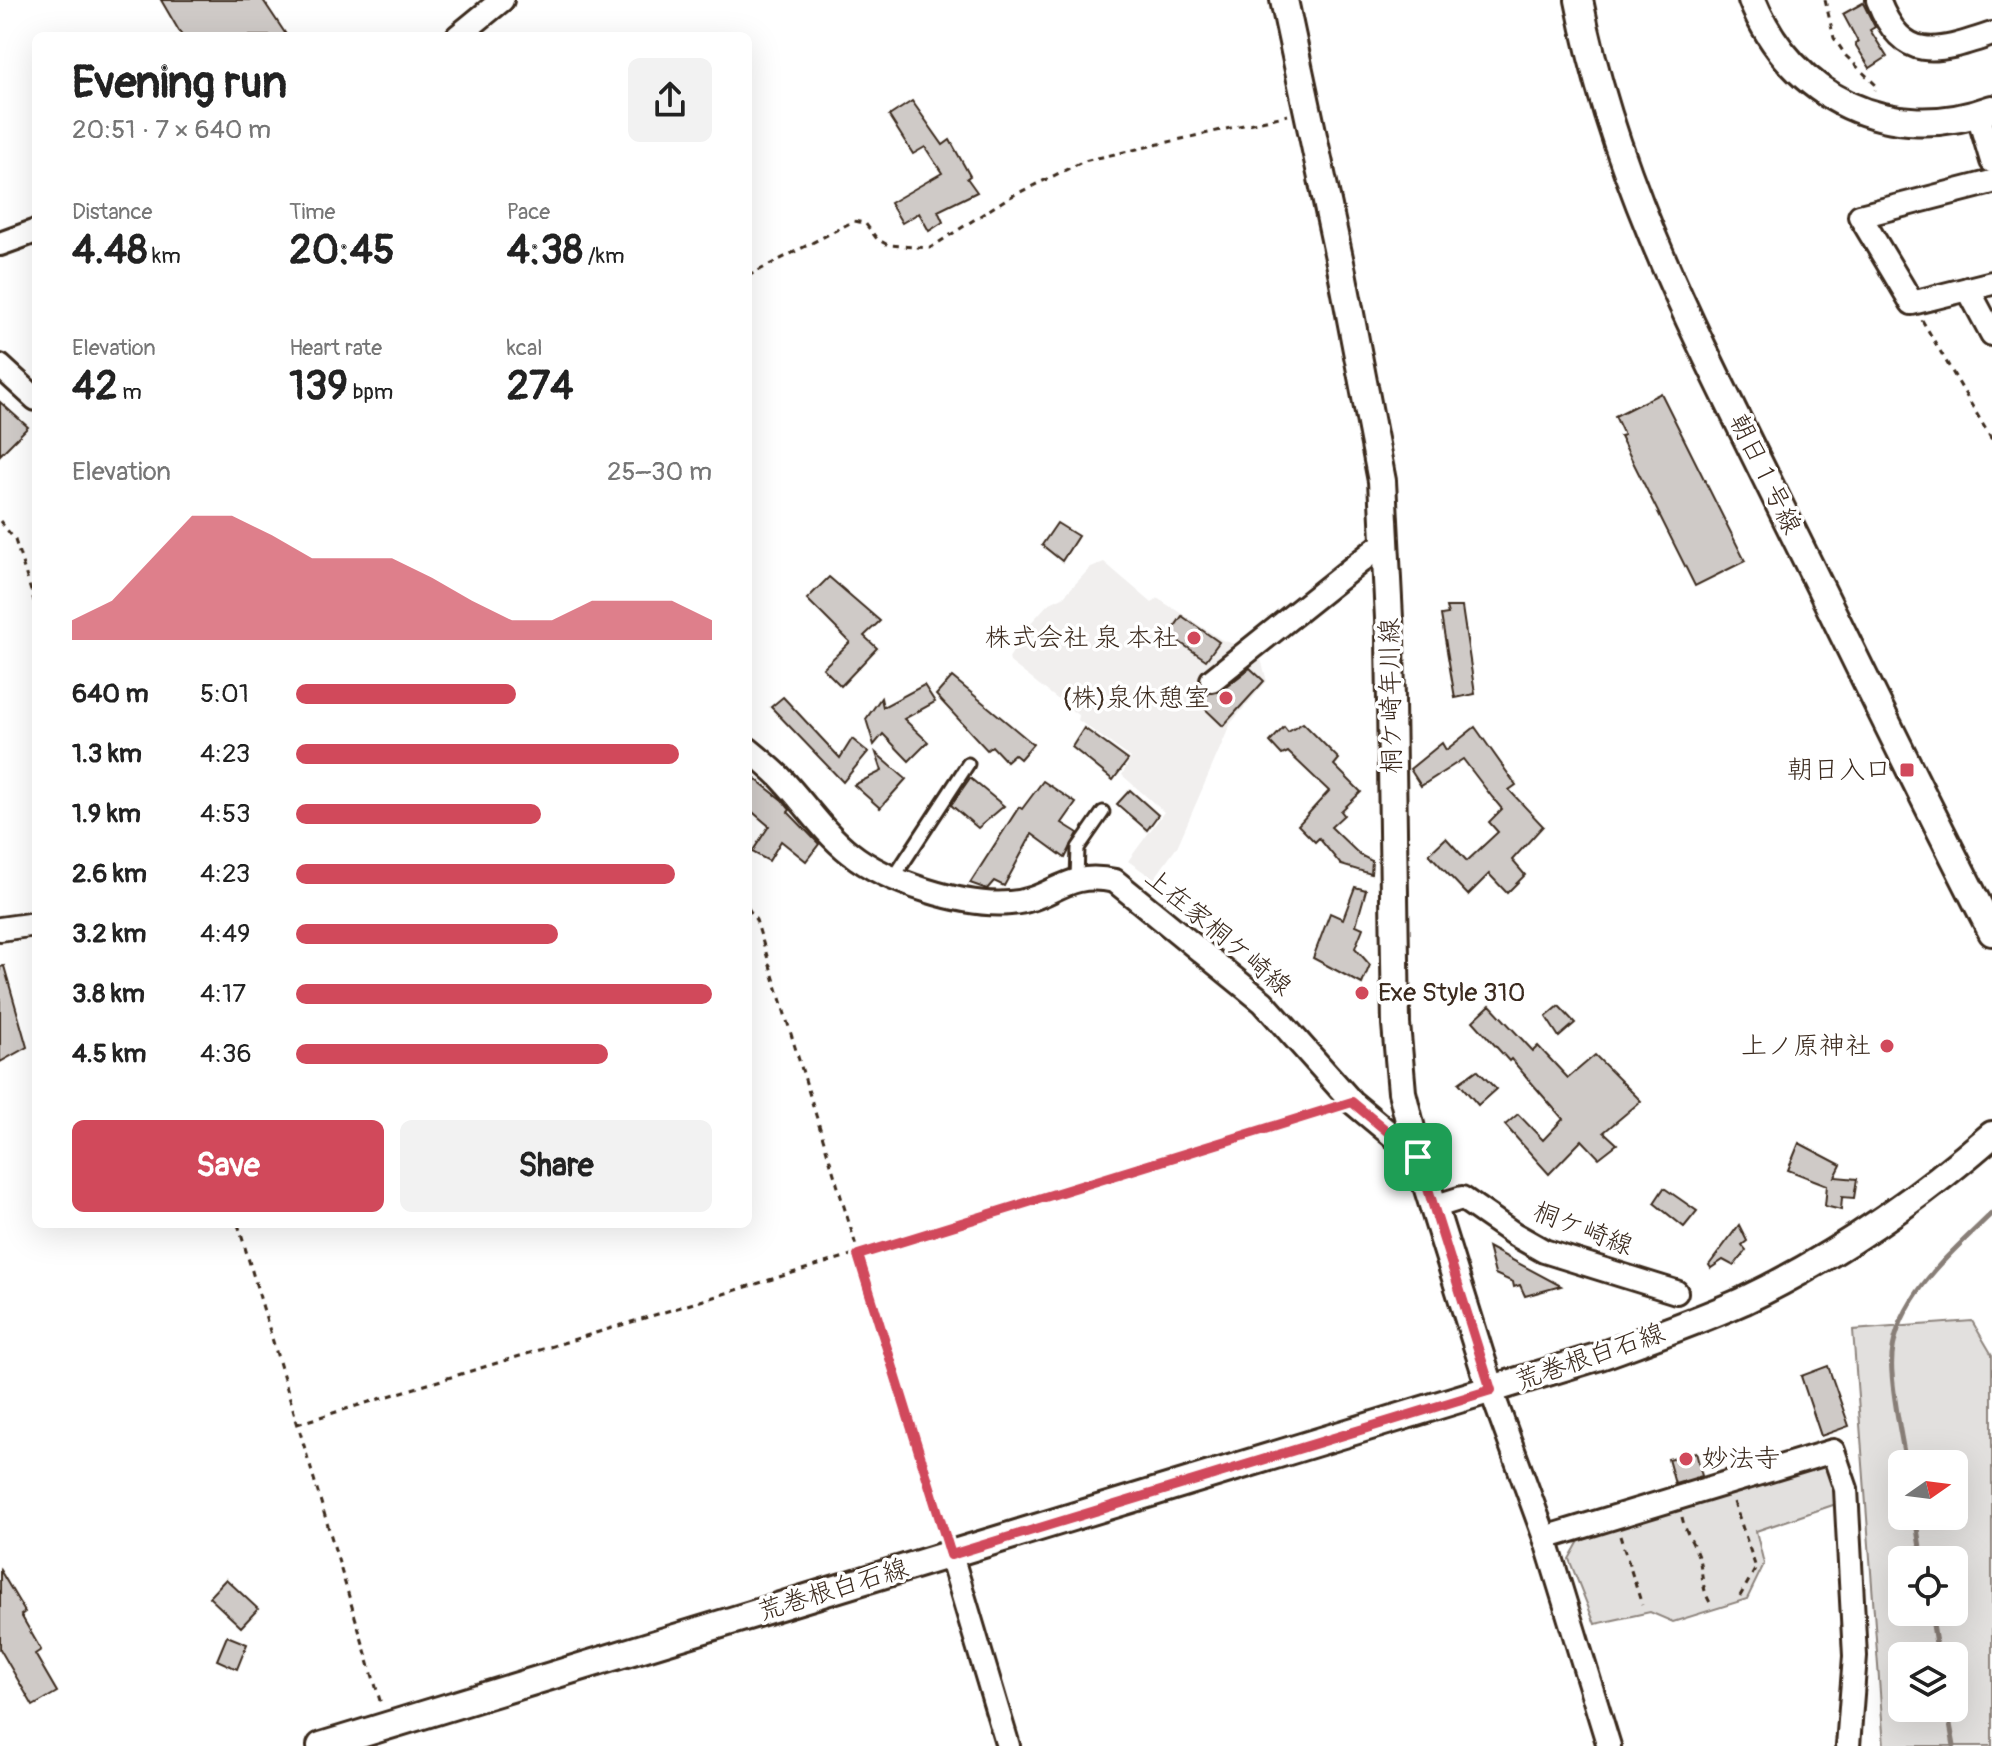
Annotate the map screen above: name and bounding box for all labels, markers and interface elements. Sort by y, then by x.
text: Evening run [72,56,287,111]
button: share [628,58,712,142]
text: 20:51 · 7 × 640 m [72,114,271,146]
text: Distance [72,198,152,226]
text: Time [289,198,335,226]
text: Pace [507,198,550,226]
text: 4.48 [72,226,147,275]
text: 20:45 [289,226,395,275]
text: 4:38 [507,226,583,275]
text: km [147,242,181,270]
text: /km [583,242,624,270]
text: Elevation [72,334,156,362]
text: Heart rate [289,334,382,362]
text: kcal [507,334,542,362]
text: 42 [72,362,118,411]
text: 139 [289,362,348,411]
text: 274 [507,362,573,411]
text: m [118,378,142,406]
text: bpm [348,378,393,406]
street label: 朝日１号線 [1722,409,1808,539]
text: Elevation [72,456,171,488]
text: 25–30 m [607,456,712,488]
street label: 桐ケ崎年川線 [1374,618,1408,774]
place label: 株式会社 泉 本社 [985,622,1178,654]
marker: 株式会社 泉 本社 [1185,629,1203,647]
text: 640 m [72,678,149,710]
text: 5:01 [200,678,249,710]
place label: (株)泉休憩室 [1063,682,1210,714]
marker: (株)泉休憩室 [1217,689,1235,707]
text: 1.3 km [72,738,142,770]
text: 4:23 [200,738,250,770]
place label: 朝日入口 [1787,754,1891,786]
marker: 朝日入口 [1898,761,1916,779]
text: 1.9 km [72,798,141,830]
text: 4:53 [200,798,251,830]
text: 2.6 km [72,858,147,890]
text: 4:23 [200,858,250,890]
street label: 上在家桐ケ崎線 [1138,861,1298,1003]
text: 3.2 km [72,918,146,950]
text: 4:49 [200,918,251,950]
place label: Exe Style 310 [1378,977,1526,1009]
text: 3.8 km [72,978,145,1010]
text: 4:17 [200,978,246,1010]
marker: Exe Style 310 [1353,984,1371,1002]
place label: 上ノ原神社 [1741,1030,1871,1062]
marker: 上ノ原神社 [1878,1037,1896,1055]
text: 4.5 km [72,1038,146,1070]
text: 4:36 [200,1038,252,1070]
button: Save [72,1120,384,1212]
button: Share [400,1120,712,1212]
pin [1384,1123,1452,1191]
icon: arrive [1396,1135,1440,1179]
street label: 桐ケ崎線 [1529,1195,1637,1263]
street label: 荒巻根白石線 [1511,1316,1669,1398]
place label: 妙法寺 [1702,1443,1780,1475]
marker: 妙法寺 [1677,1450,1695,1468]
north arrow [1888,1450,1968,1530]
map controls [1888,1450,1968,1722]
button: locate [1888,1546,1968,1626]
street label: 荒巻根白石線 [754,1552,912,1628]
button: layers [1888,1642,1968,1722]

